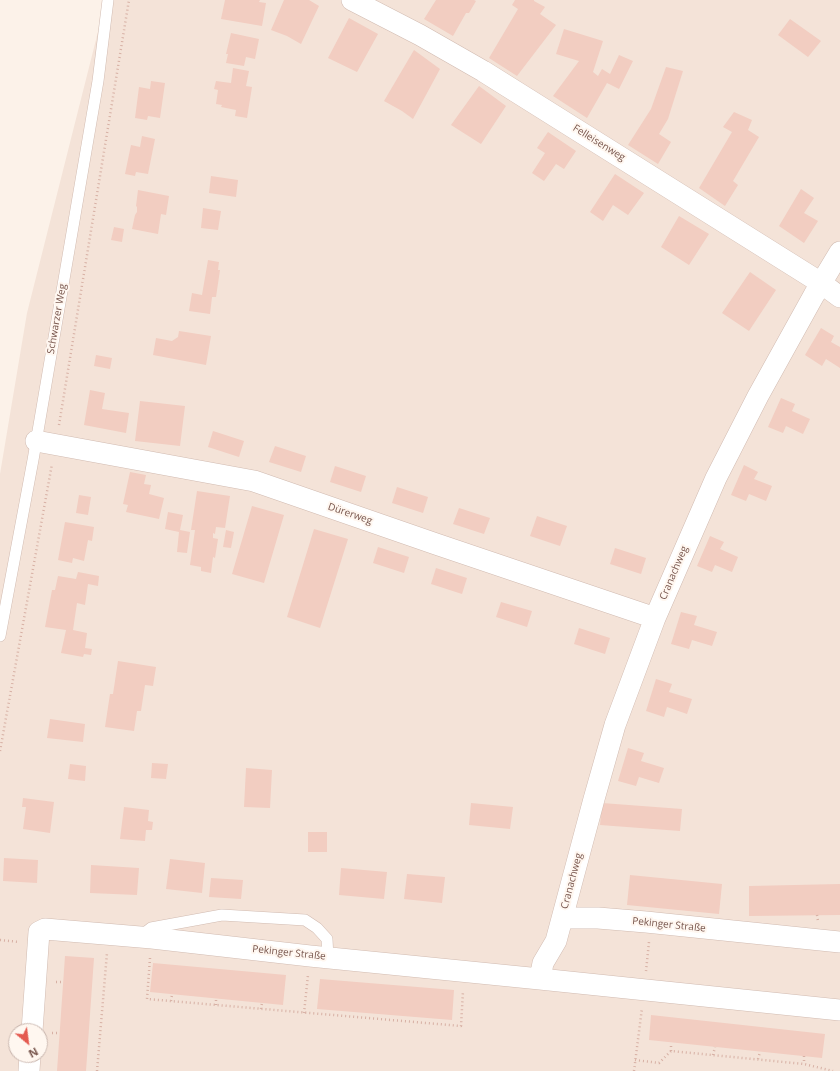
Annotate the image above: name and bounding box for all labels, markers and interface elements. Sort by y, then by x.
street label: Felleisenweg [571,122,627,164]
street label: Schwarzer Weg [45,283,69,355]
street label: Dürerweg [326,501,374,527]
street label: Cranachweg [657,544,691,602]
street label: Cranachweg [559,852,585,910]
street label: Pekinger Straße [632,915,706,935]
street label: Pekinger Straße [252,943,326,963]
north arrow [8,1023,48,1063]
text: N [26,1044,41,1062]

